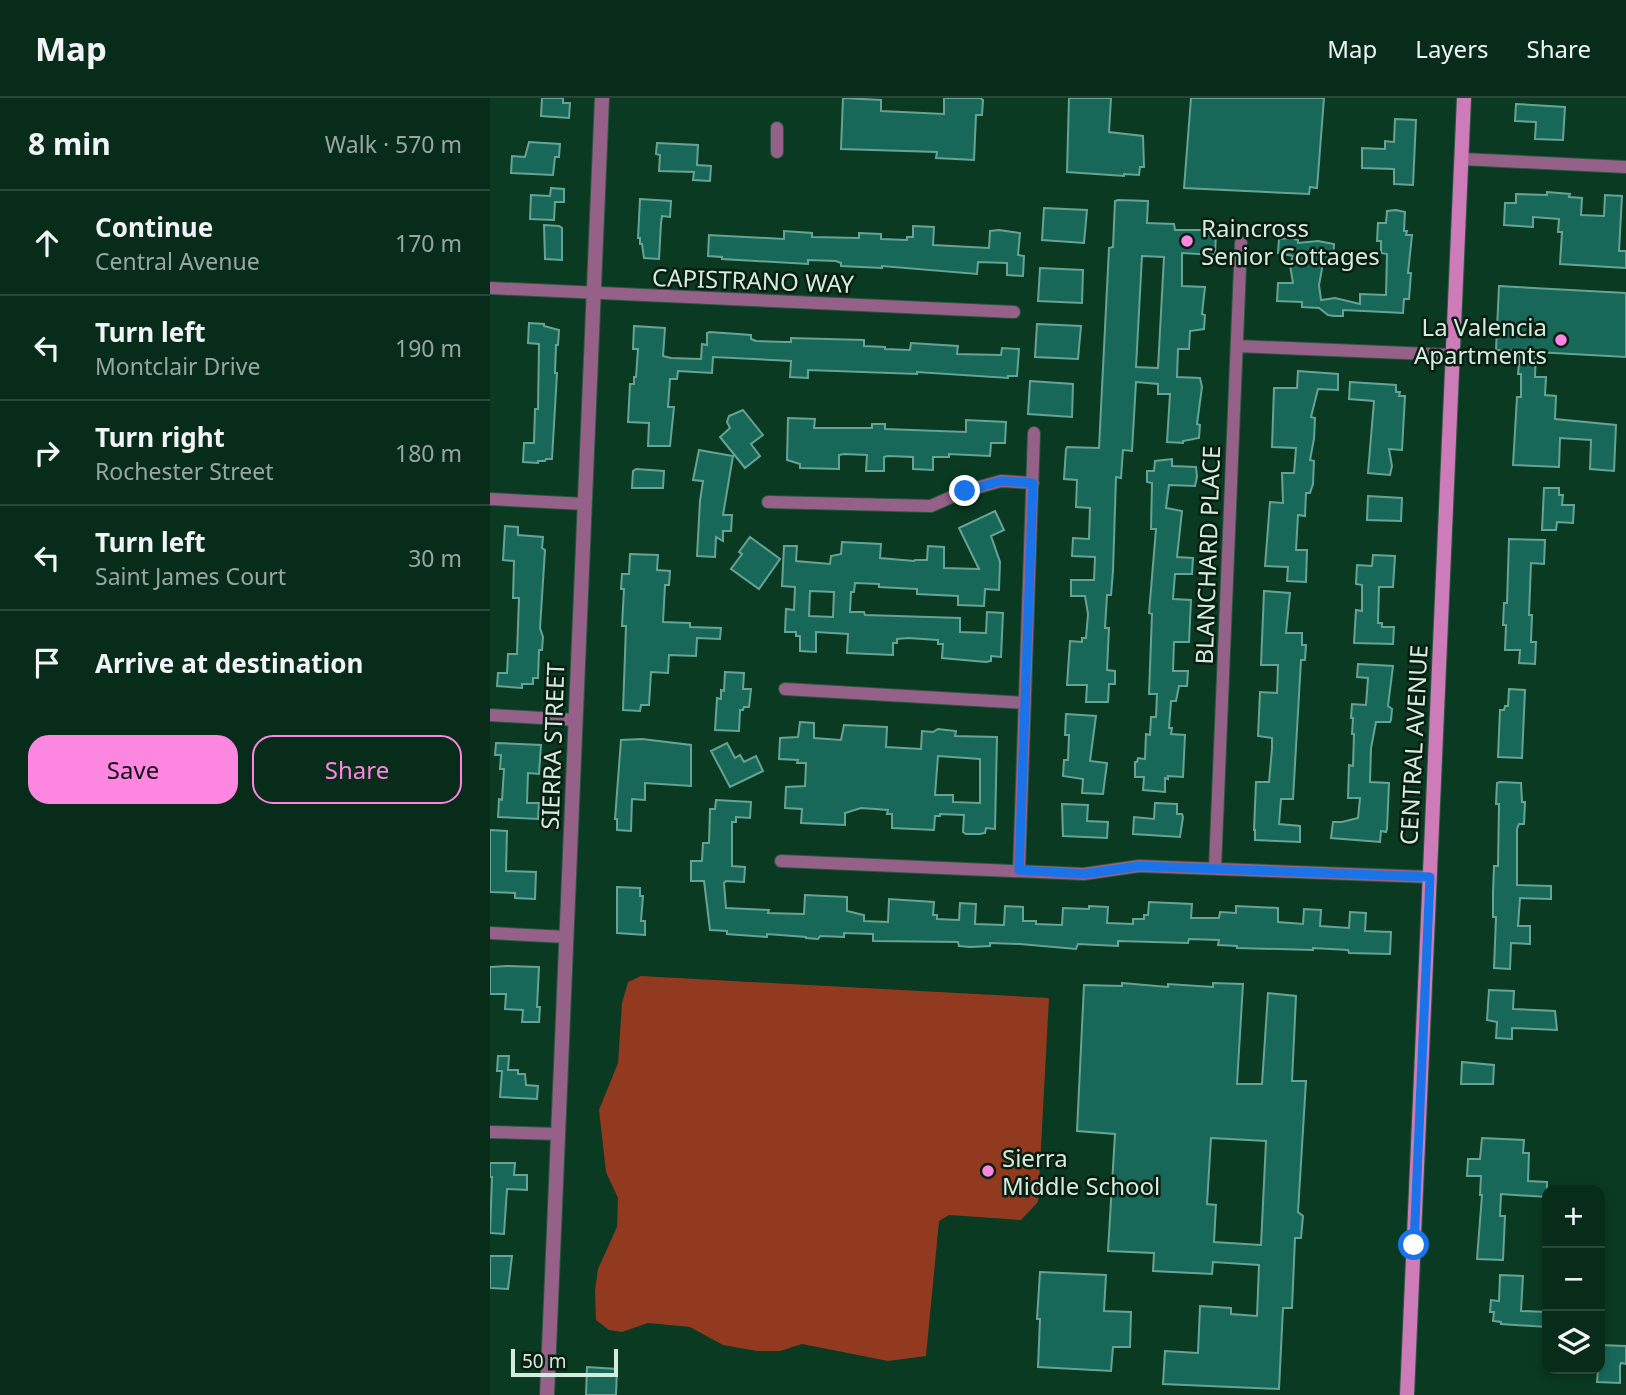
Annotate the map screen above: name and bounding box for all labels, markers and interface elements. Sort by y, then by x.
text: Map [35,26,107,71]
text: Map [1327,32,1377,65]
text: Layers [1415,32,1489,65]
text: Share [1527,32,1591,65]
text: 8 min [28,123,111,164]
text: Walk · 570 m [325,128,462,160]
text: Continue [95,209,213,245]
place label: Raincross Senior Cottages [1201,211,1380,272]
icon: ahead [28,224,66,262]
text: 170 m [395,227,462,259]
marker: Raincross Senior Cottages [1179,233,1195,249]
text: Central Avenue [95,245,260,277]
street label: CAPISTRANO WAY [651,260,855,300]
place label: La Valencia Apartments [1414,310,1547,371]
text: Turn left [95,314,206,350]
icon: left [28,329,66,367]
text: 190 m [395,332,462,364]
marker: La Valencia Apartments [1553,332,1569,348]
text: Montclair Drive [95,350,260,382]
text: Turn right [95,419,225,455]
icon: right [28,434,66,472]
text: 180 m [395,437,462,469]
street label: BLANCHARD PLACE [1187,445,1227,665]
text: Rochester Street [95,455,273,487]
route end [949,475,980,506]
text: Turn left [95,524,206,560]
icon: left [28,539,66,577]
text: 30 m [408,542,462,574]
text: Saint James Court [95,560,286,592]
icon: arrive [28,644,66,682]
street label: CENTRAL AVENUE [1391,644,1435,846]
text: Arrive at destination [95,645,364,681]
street label: SIERRA STREET [533,661,571,830]
button: Save [28,735,238,804]
button: Share [252,735,462,804]
place label: Sierra Middle School [1002,1141,1160,1202]
marker: Sierra Middle School [980,1163,996,1179]
map controls [1542,1185,1605,1374]
button: + [1542,1185,1605,1248]
route start [1398,1229,1429,1260]
button: − [1542,1248,1605,1311]
button: layers [1542,1311,1605,1374]
scale bar [511,1346,618,1378]
text: 50 m [522,1348,566,1374]

